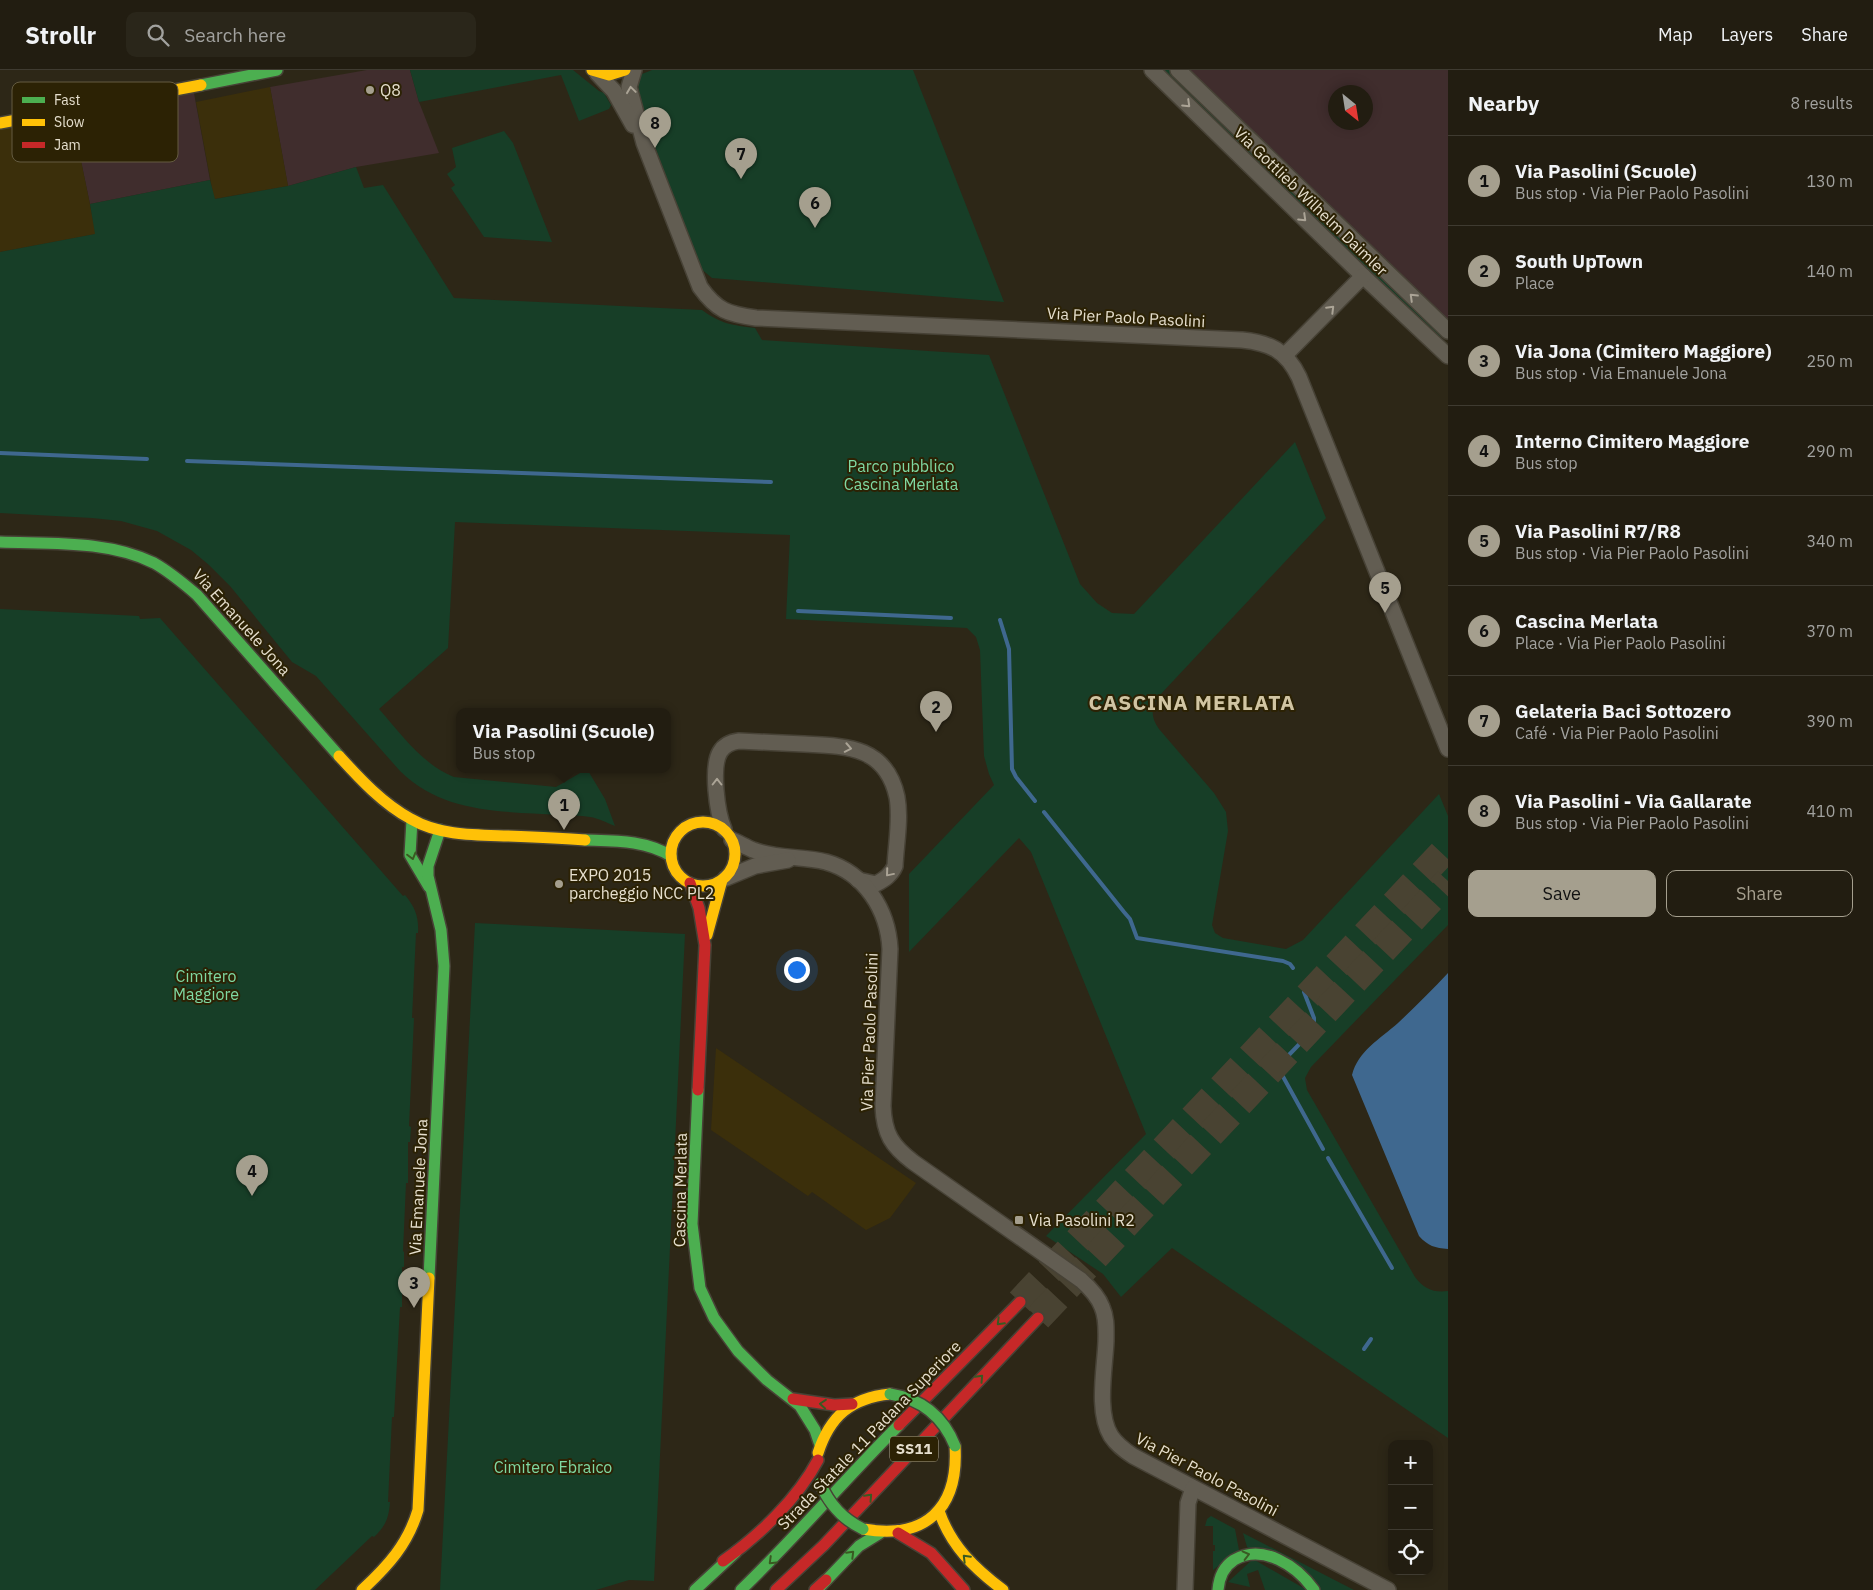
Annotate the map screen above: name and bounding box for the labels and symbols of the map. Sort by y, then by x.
place label: Q8 [380,80,401,100]
legend [12,82,178,162]
marker: Q8 [364,84,376,96]
one-way arrow [626,85,637,93]
north arrow [1328,85,1373,130]
text: Fast [54,91,80,109]
one-way arrow [1181,98,1190,107]
pin: 8 [639,107,671,148]
text: Slow [54,113,85,131]
street label: Via Gottlieb Wilhelm Daimler [1230,122,1392,280]
text: Jam [54,136,81,154]
pin: 7 [725,138,757,179]
pin: 6 [799,187,831,228]
one-way arrow [1297,212,1306,221]
one-way arrow [1409,294,1418,303]
street label: Via Pier Paolo Pasolini [1046,303,1206,331]
one-way arrow [1325,305,1334,314]
park label: Parco pubblico Cascina Merlata [844,456,959,494]
street label: Via Emanuele Jona [189,565,295,680]
pin: 5 [1369,572,1401,613]
district label: CASCINA MERLATA [1088,688,1296,716]
pin: 2 [920,691,952,732]
one-way arrow [844,742,852,752]
one-way arrow [712,777,722,785]
pin: 1 [548,789,580,830]
one-way arrow [406,852,417,860]
place label: EXPO 2015 parcheggio NCC PL2 [569,865,714,903]
one-way arrow [885,868,894,877]
marker: EXPO 2015 parcheggio NCC PL2 [553,878,565,890]
street label: Via Pier Paolo Pasolini [856,952,882,1112]
your location [784,957,810,983]
park label: Cimitero Maggiore [173,966,239,1004]
street label: Via Emanuele Jona [404,1118,432,1256]
street label: Cascina Merlata [669,1132,691,1247]
pin: 4 [236,1155,268,1196]
place label: Via Pasolini R2 [1029,1210,1135,1230]
marker: Via Pasolini R2 [1013,1214,1025,1226]
pin: 3 [398,1267,430,1308]
one-way arrow [997,1316,1006,1325]
street label: Strada Statale 11 Padana Superiore [773,1336,965,1534]
one-way arrow [974,1375,983,1384]
one-way arrow [818,1398,826,1409]
street label: Via Pier Paolo Pasolini [1132,1428,1282,1520]
road number: SS11 [890,1436,938,1462]
park label: Cimitero Ebraico [494,1457,612,1477]
one-way arrow [863,1494,872,1503]
one-way arrow [845,1551,854,1560]
one-way arrow [1241,1551,1250,1561]
one-way arrow [769,1555,778,1564]
one-way arrow [963,1555,972,1564]

